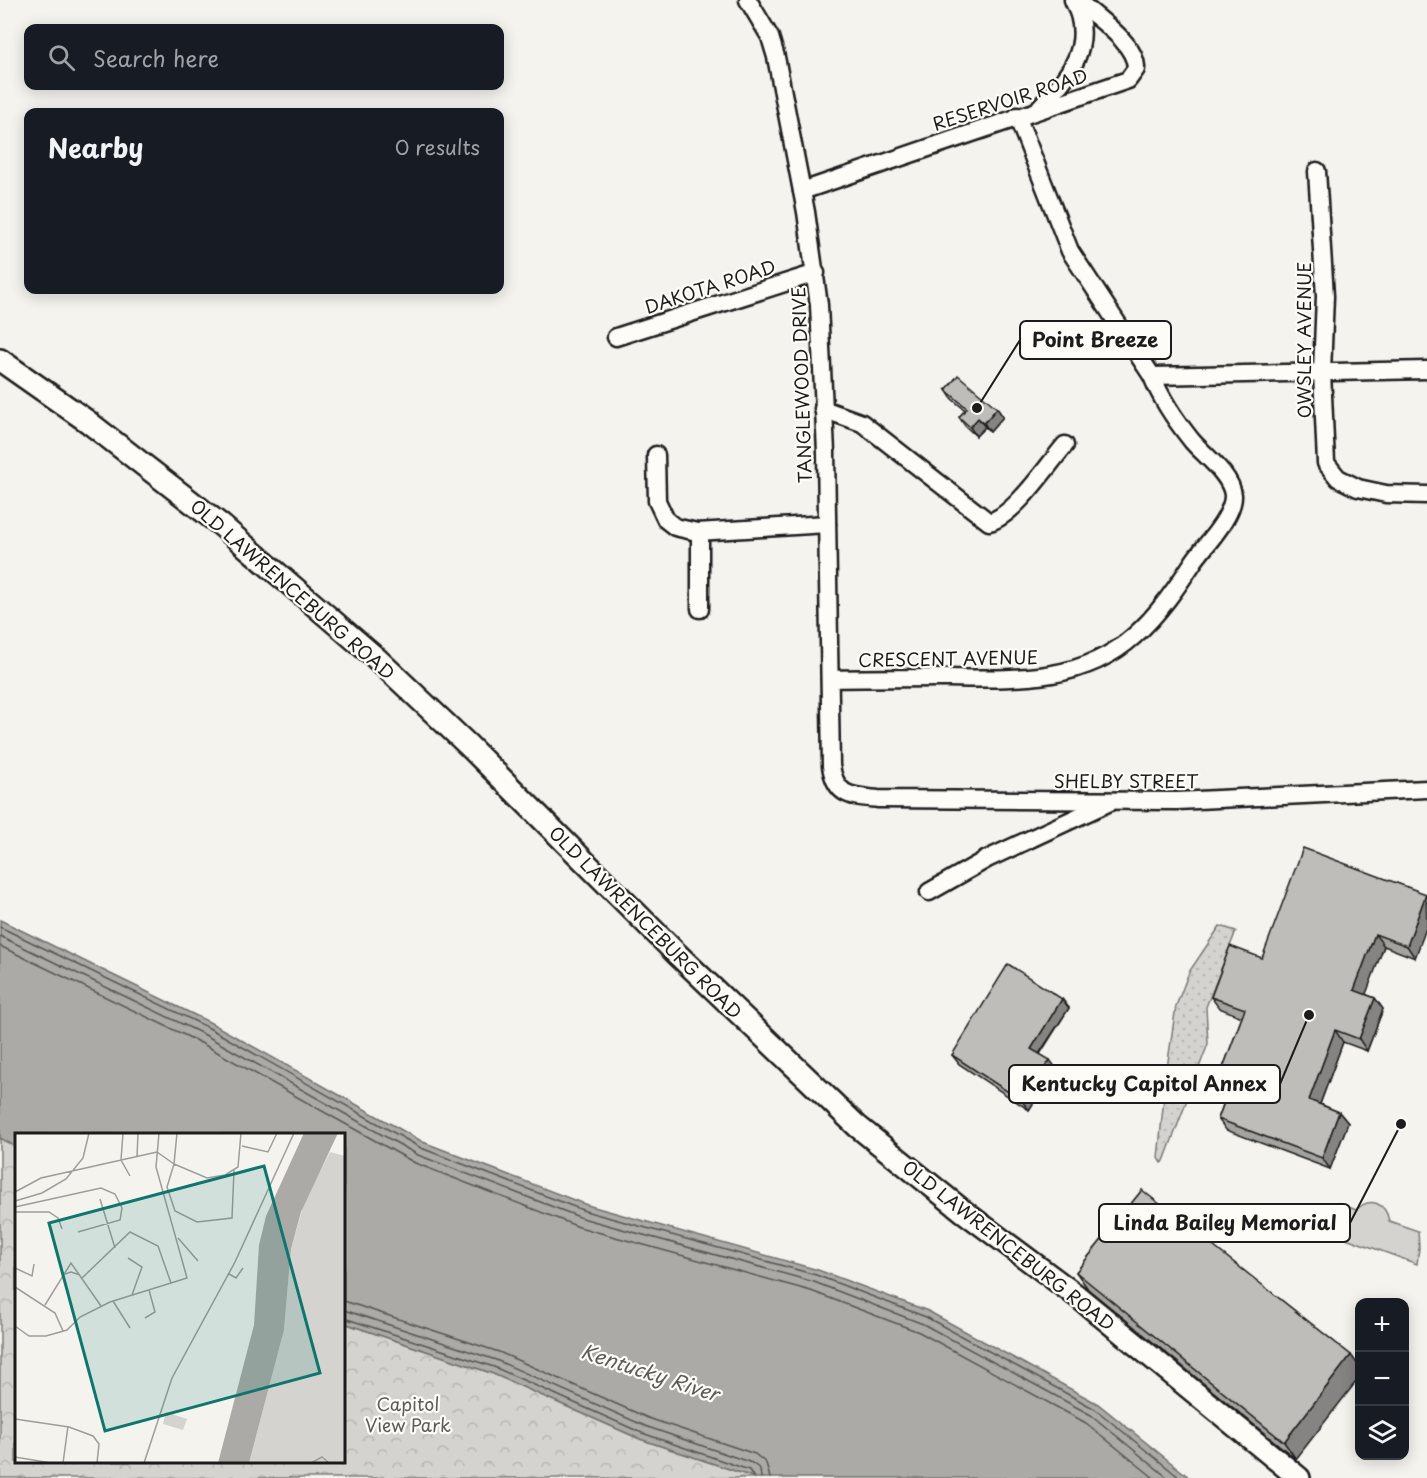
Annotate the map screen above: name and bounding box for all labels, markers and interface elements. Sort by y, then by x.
search box [24,24,504,90]
icon: search [45,41,78,74]
text: Search here [93,41,219,74]
street label: RESERVOIR ROAD [929,61,1091,137]
text: Nearby [48,128,143,167]
text: 0 results [395,132,480,162]
street label: DAKOTA ROAD [641,252,779,320]
street label: OWSLEY AVENUE [1290,262,1317,418]
street label: TANGLEWOOD DRIVE [784,286,818,484]
callout: Point Breeze [1020,321,1171,359]
text: Point Breeze [1032,324,1158,354]
street label: OLD LAWRENCEBURG ROAD [185,492,401,686]
street label: CRESCENT AVENUE [858,643,1038,673]
street label: SHELBY STREET [1054,767,1199,794]
street label: OLD LAWRENCEBURG ROAD [543,819,749,1025]
callout: Kentucky Capitol Annex [1009,1065,1280,1103]
text: Kentucky Capitol Annex [1021,1068,1267,1098]
inset map [15,1133,345,1463]
street label: OLD LAWRENCEBURG ROAD [897,1153,1121,1337]
callout: Linda Bailey Memorial [1099,1204,1350,1242]
text: Linda Bailey Memorial [1114,1207,1337,1237]
map controls [1355,1298,1409,1460]
button: + [1355,1298,1409,1352]
water label: Kentucky River [577,1336,725,1409]
button: − [1355,1352,1409,1406]
park label: Capitol View Park [365,1390,451,1438]
button: layers [1355,1406,1409,1460]

